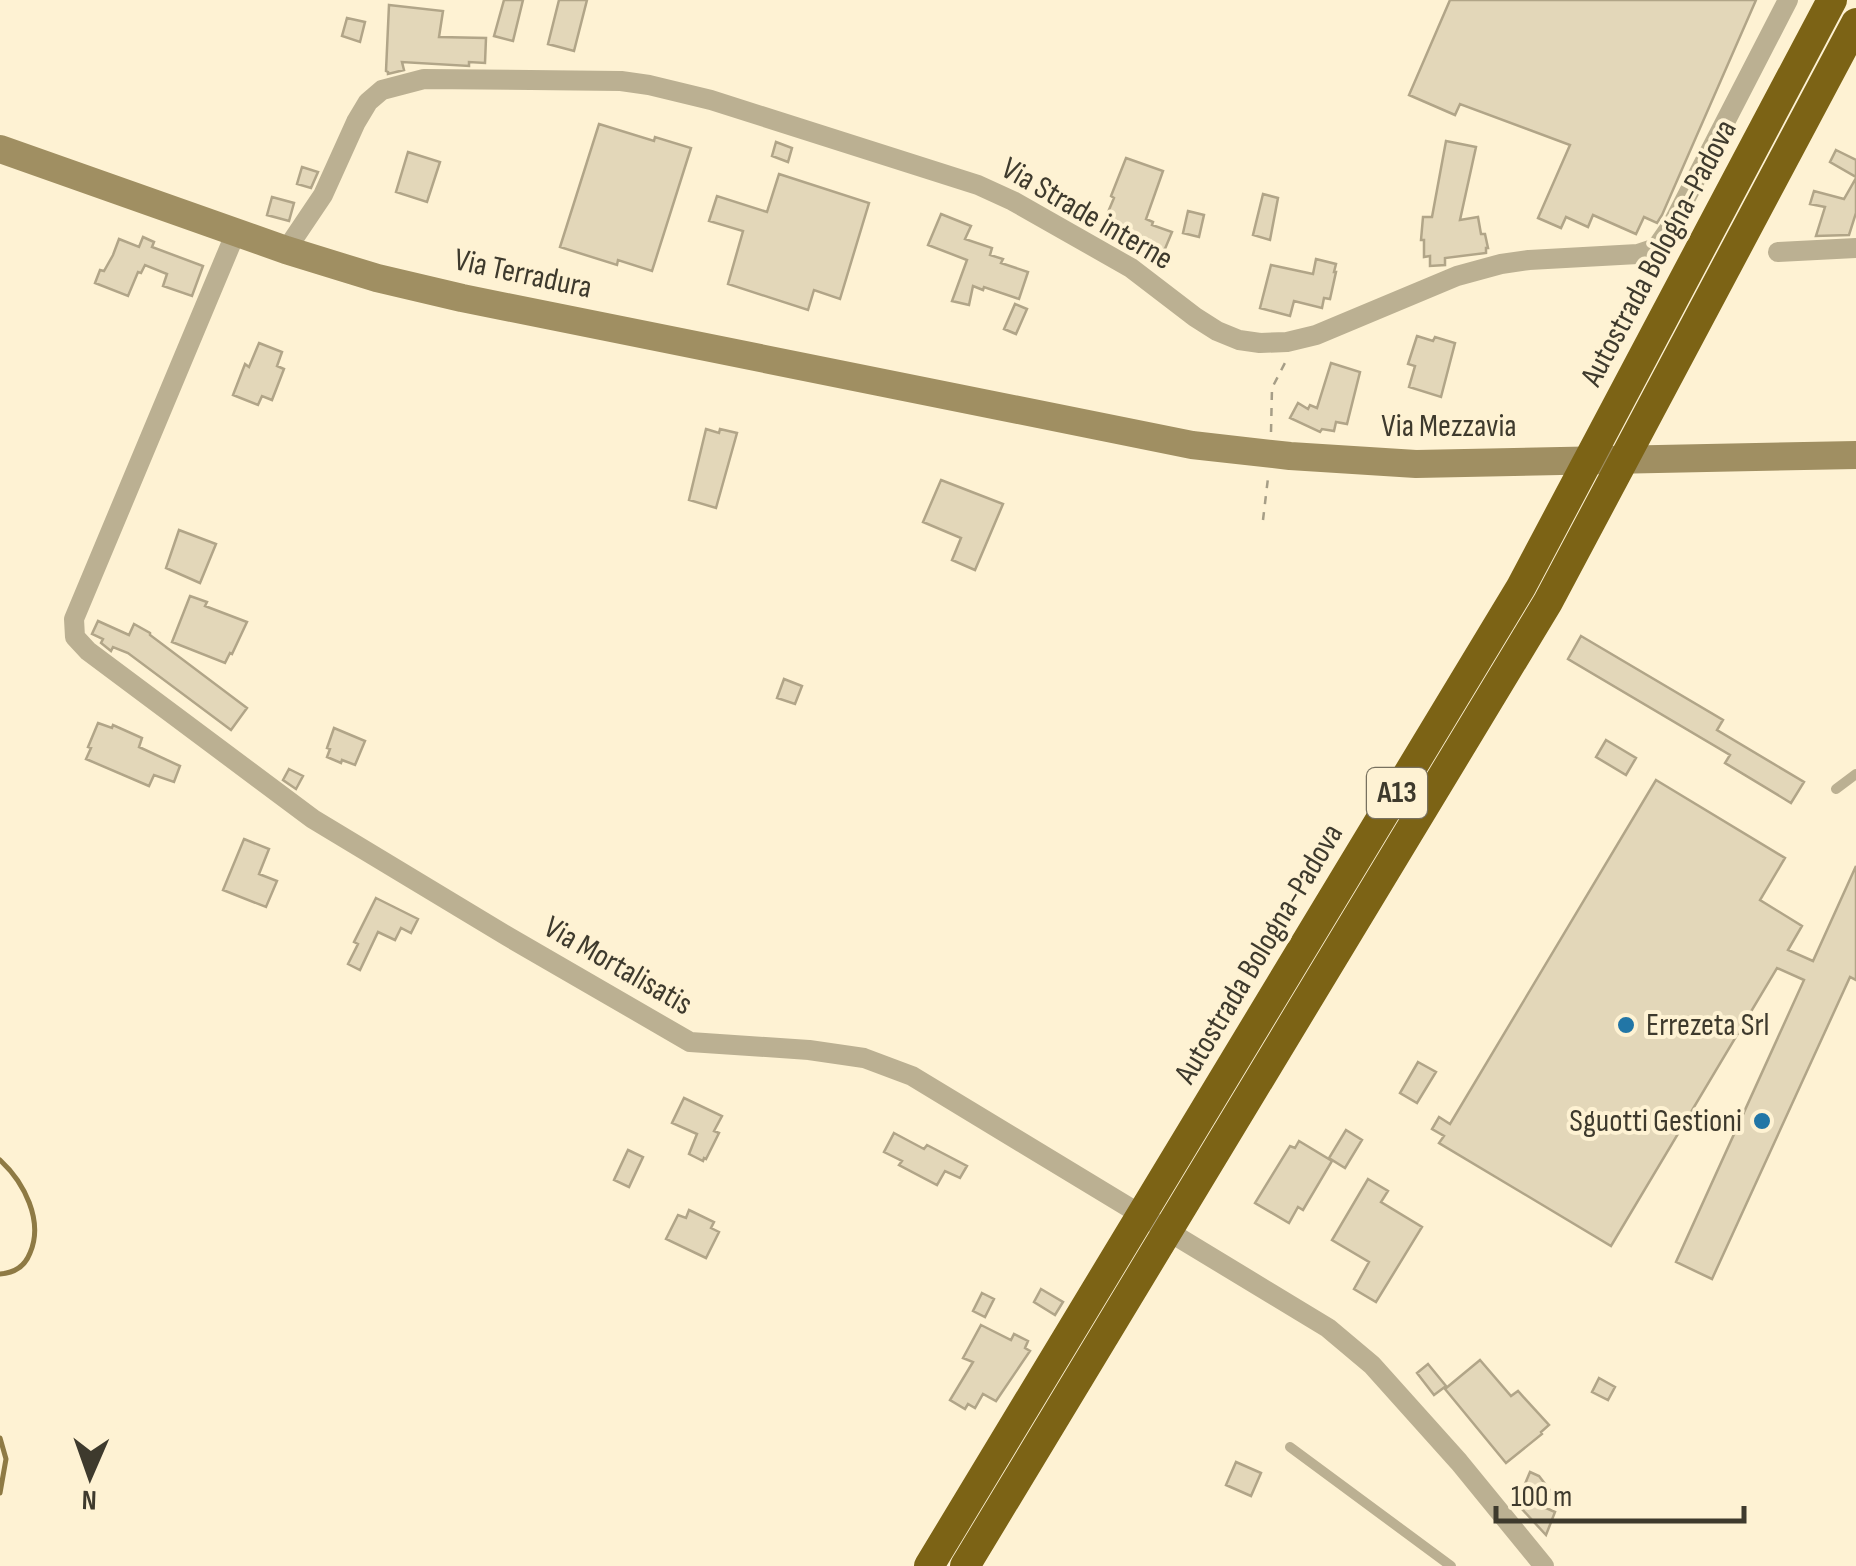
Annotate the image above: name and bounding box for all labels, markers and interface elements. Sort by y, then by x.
street label: Autostrada Bologna-Padova [1572,113,1746,394]
street label: Via Strade interne [994,149,1180,279]
street label: Via Terradura [451,240,595,308]
street label: Via Mezzavia [1381,407,1517,446]
road number: A13 [1367,768,1427,818]
street label: Autostrada Bologna-Padova [1166,817,1352,1092]
street label: Via Mortalisatis [537,908,699,1024]
place label: Errezeta Srl [1646,1006,1770,1045]
marker: Errezeta Srl [1615,1014,1637,1036]
place label: Sguotti Gestioni [1569,1102,1742,1141]
marker: Sguotti Gestioni [1751,1110,1773,1132]
north arrow [40,1426,140,1526]
scale bar [1496,1461,1744,1523]
text: 100 m [1511,1479,1572,1515]
text: N [81,1483,97,1516]

